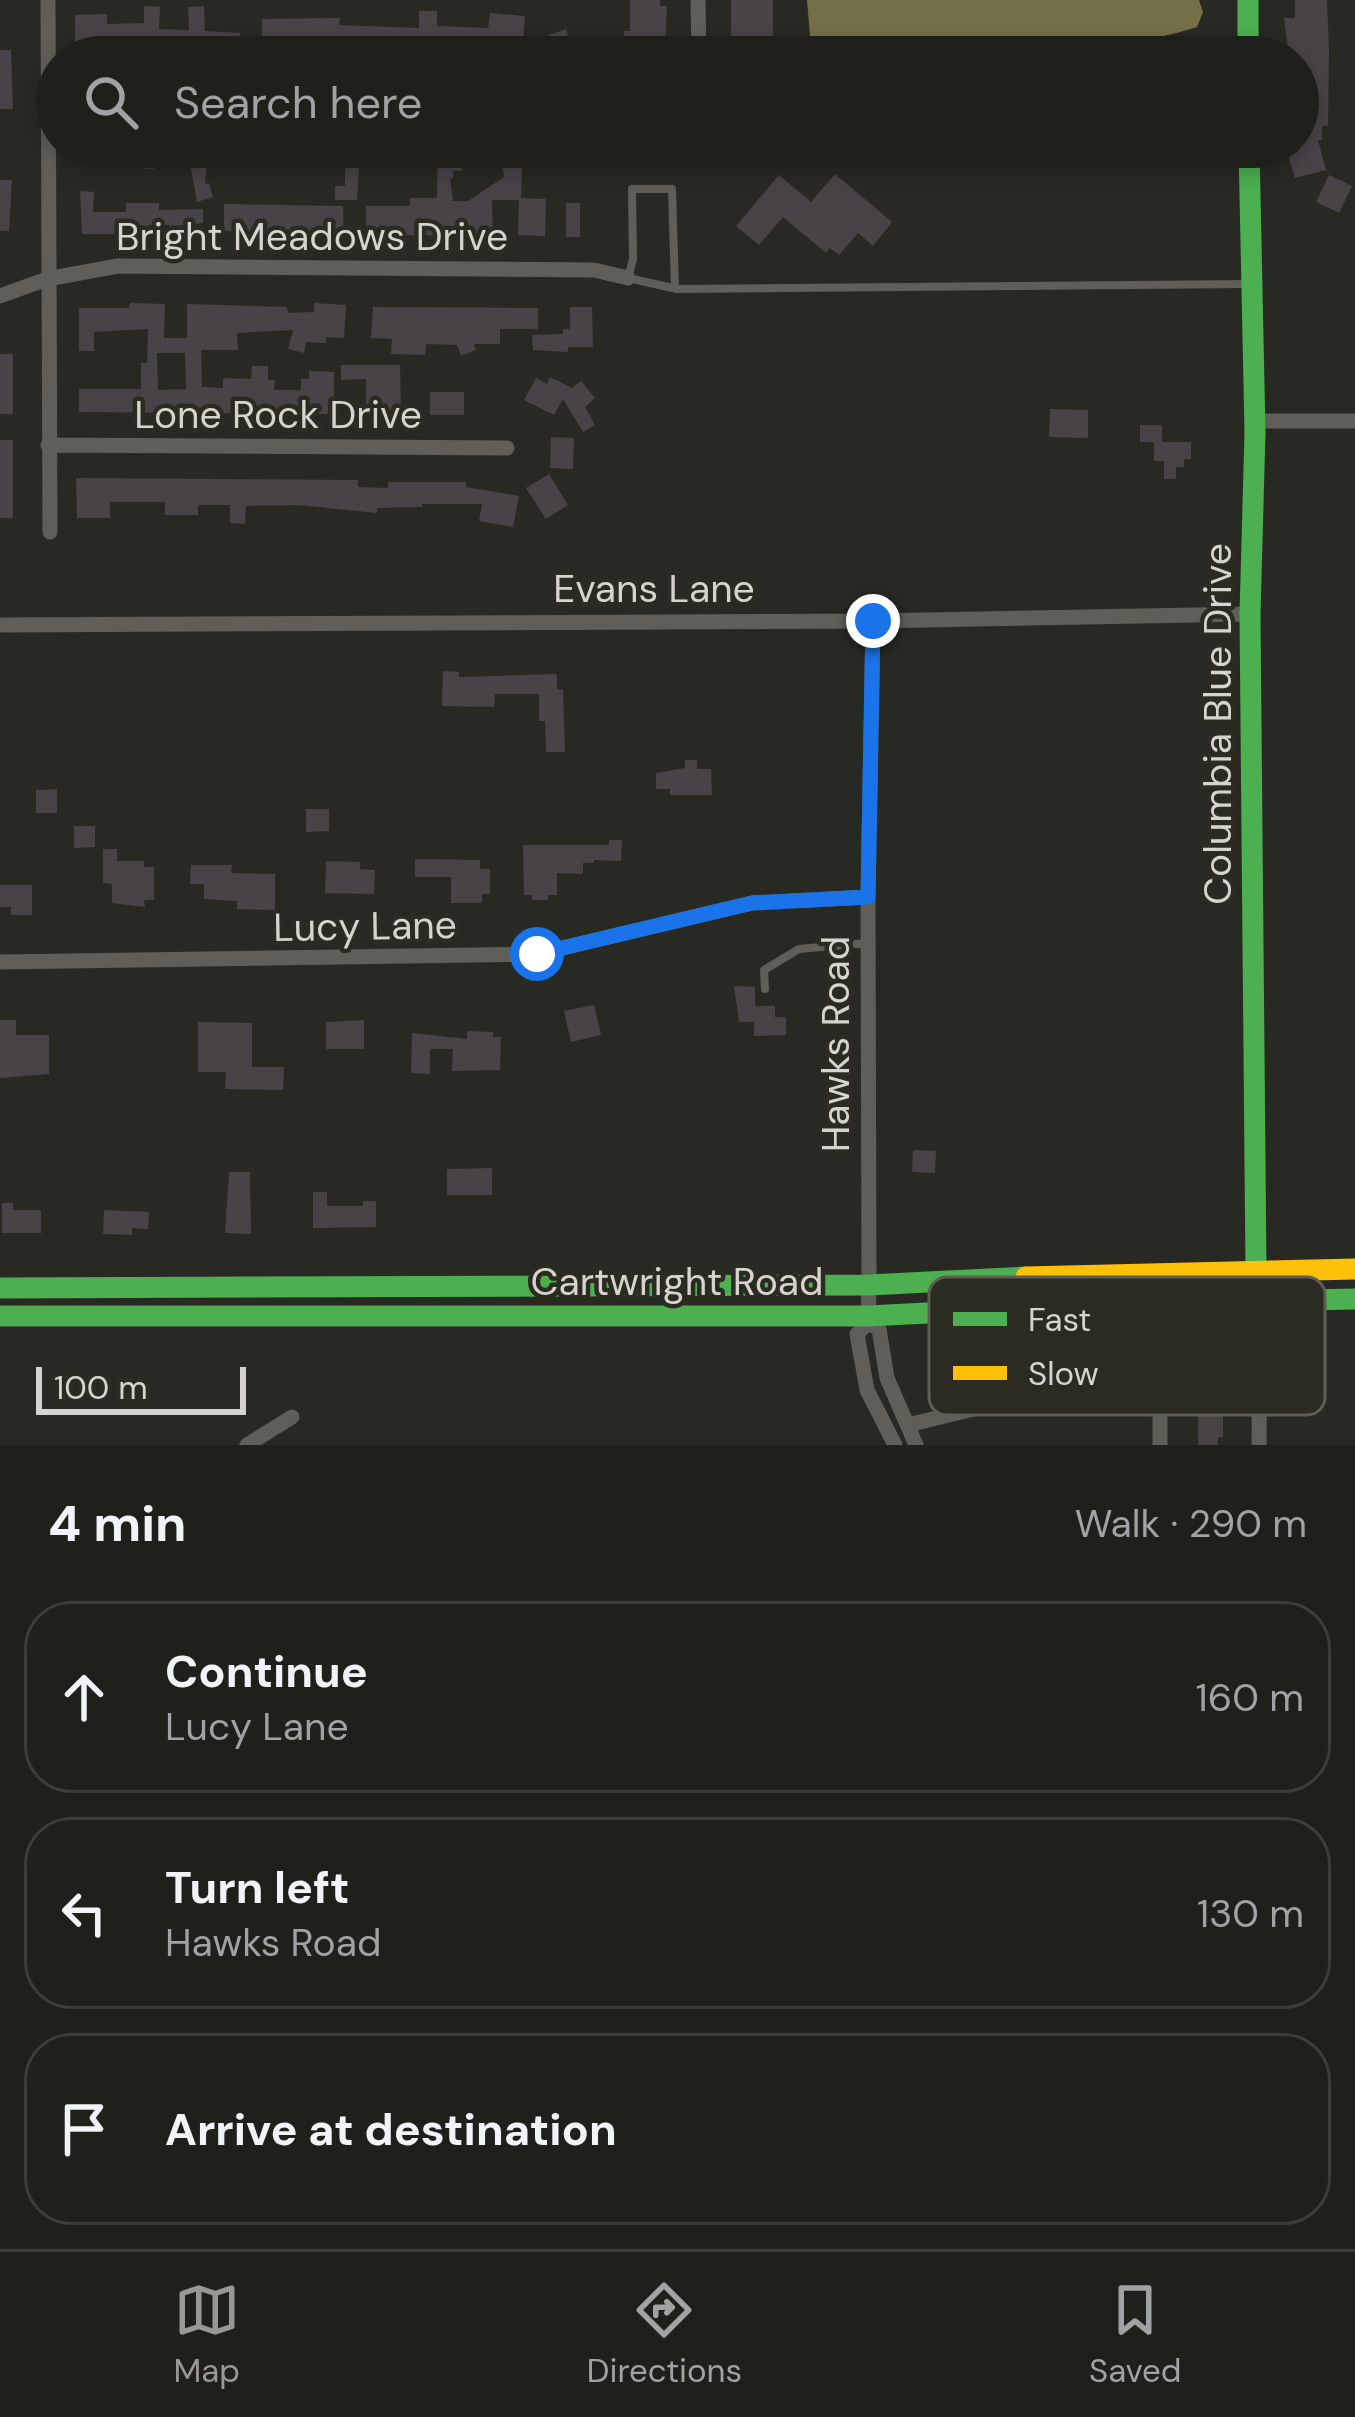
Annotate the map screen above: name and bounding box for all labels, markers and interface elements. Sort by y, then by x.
search box [36,36,1319,168]
icon: search [78,69,144,135]
text: Search here [174,73,422,132]
street label: Bright Meadows Drive [116,211,508,262]
street label: Lone Rock Drive [134,389,422,440]
street label: Columbia Blue Drive [1192,543,1243,905]
street label: Evans Lane [553,563,755,614]
route end [846,594,900,648]
street label: Lucy Lane [273,899,457,953]
route start [510,927,564,981]
street label: Hawks Road [810,936,861,1152]
street label: Cartwright Road [530,1256,824,1307]
legend [929,1277,1325,1415]
text: Fast [1028,1298,1091,1341]
text: Slow [1028,1352,1099,1395]
scale bar [36,1361,246,1414]
text: 100 m [54,1366,148,1409]
text: 4 min [48,1490,187,1557]
text: Walk · 290 m [1075,1498,1307,1549]
text: Continue [165,1642,368,1701]
icon: ahead [51,1664,117,1730]
text: 160 m [1196,1672,1304,1723]
text: Lucy Lane [165,1701,349,1752]
text: Turn left [165,1858,349,1917]
icon: left [51,1880,117,1946]
text: 130 m [1197,1888,1304,1939]
text: Hawks Road [165,1917,381,1968]
icon: arrive [51,2096,117,2162]
text: Arrive at destination [165,2100,617,2159]
tab: Map [173,2277,240,2392]
tab: Directions [587,2277,742,2392]
tab: Saved [1089,2277,1182,2392]

